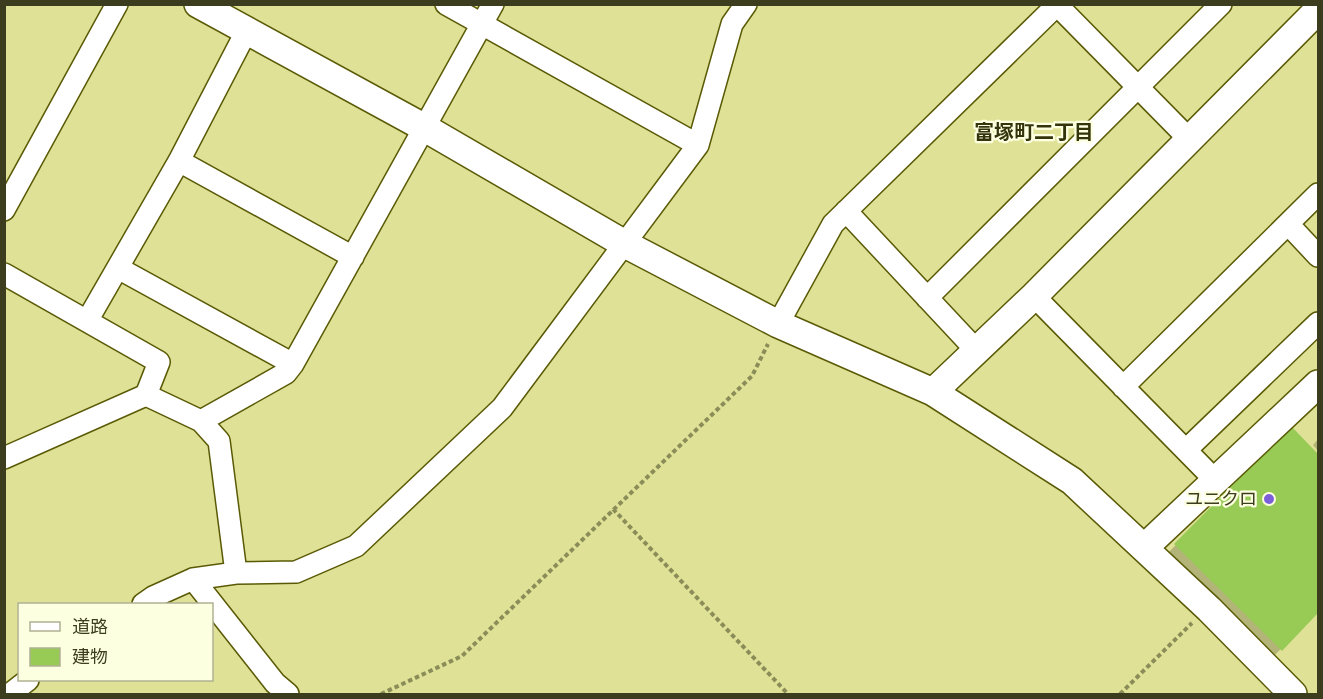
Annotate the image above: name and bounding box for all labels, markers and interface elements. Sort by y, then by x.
district label: 富塚町二丁目 [974,116,1094,147]
place label: ユニクロ [1185,485,1257,512]
marker: ユニクロ [1262,492,1276,506]
legend [18,603,213,681]
text: 道路 [72,613,108,640]
text: 建物 [72,643,108,670]

